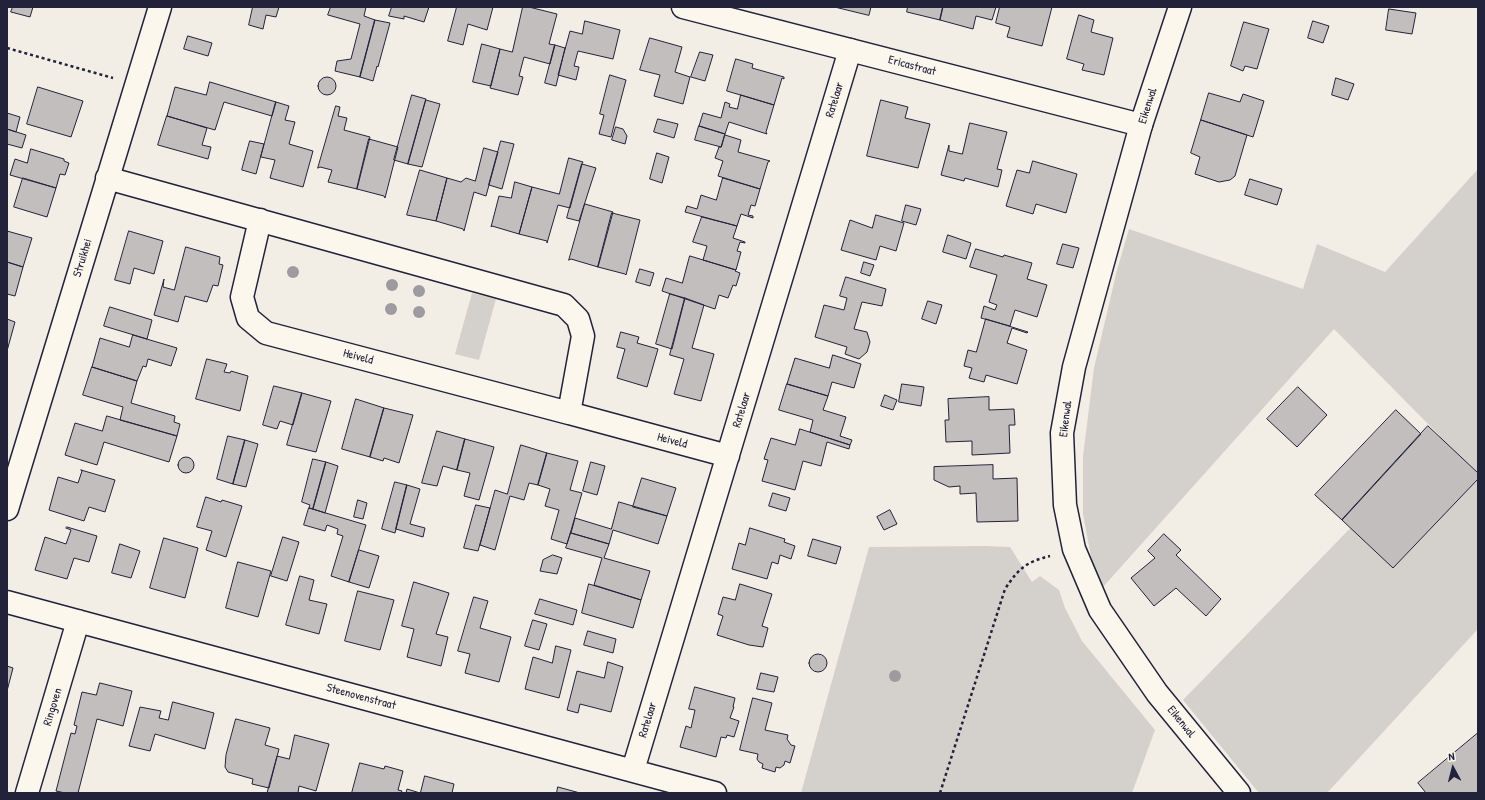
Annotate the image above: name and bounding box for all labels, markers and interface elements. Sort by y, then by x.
street label: Ericastraat [887,53,937,79]
street label: Ratelaar [823,81,847,119]
street label: Eikenwal [1135,86,1161,126]
street label: Struikhei [70,237,96,279]
street label: Heiveld [341,346,375,368]
street label: Ratelaar [730,391,754,429]
street label: Eikenwal [1057,400,1075,438]
street label: Heiveld [655,430,689,452]
street label: Steenovenstraat [325,681,397,713]
street label: Ringoven [40,686,66,728]
street label: Ratelaar [636,701,660,739]
street label: Eikenwal [1164,703,1198,741]
north arrow [1433,748,1473,788]
text: N [1448,749,1455,763]

